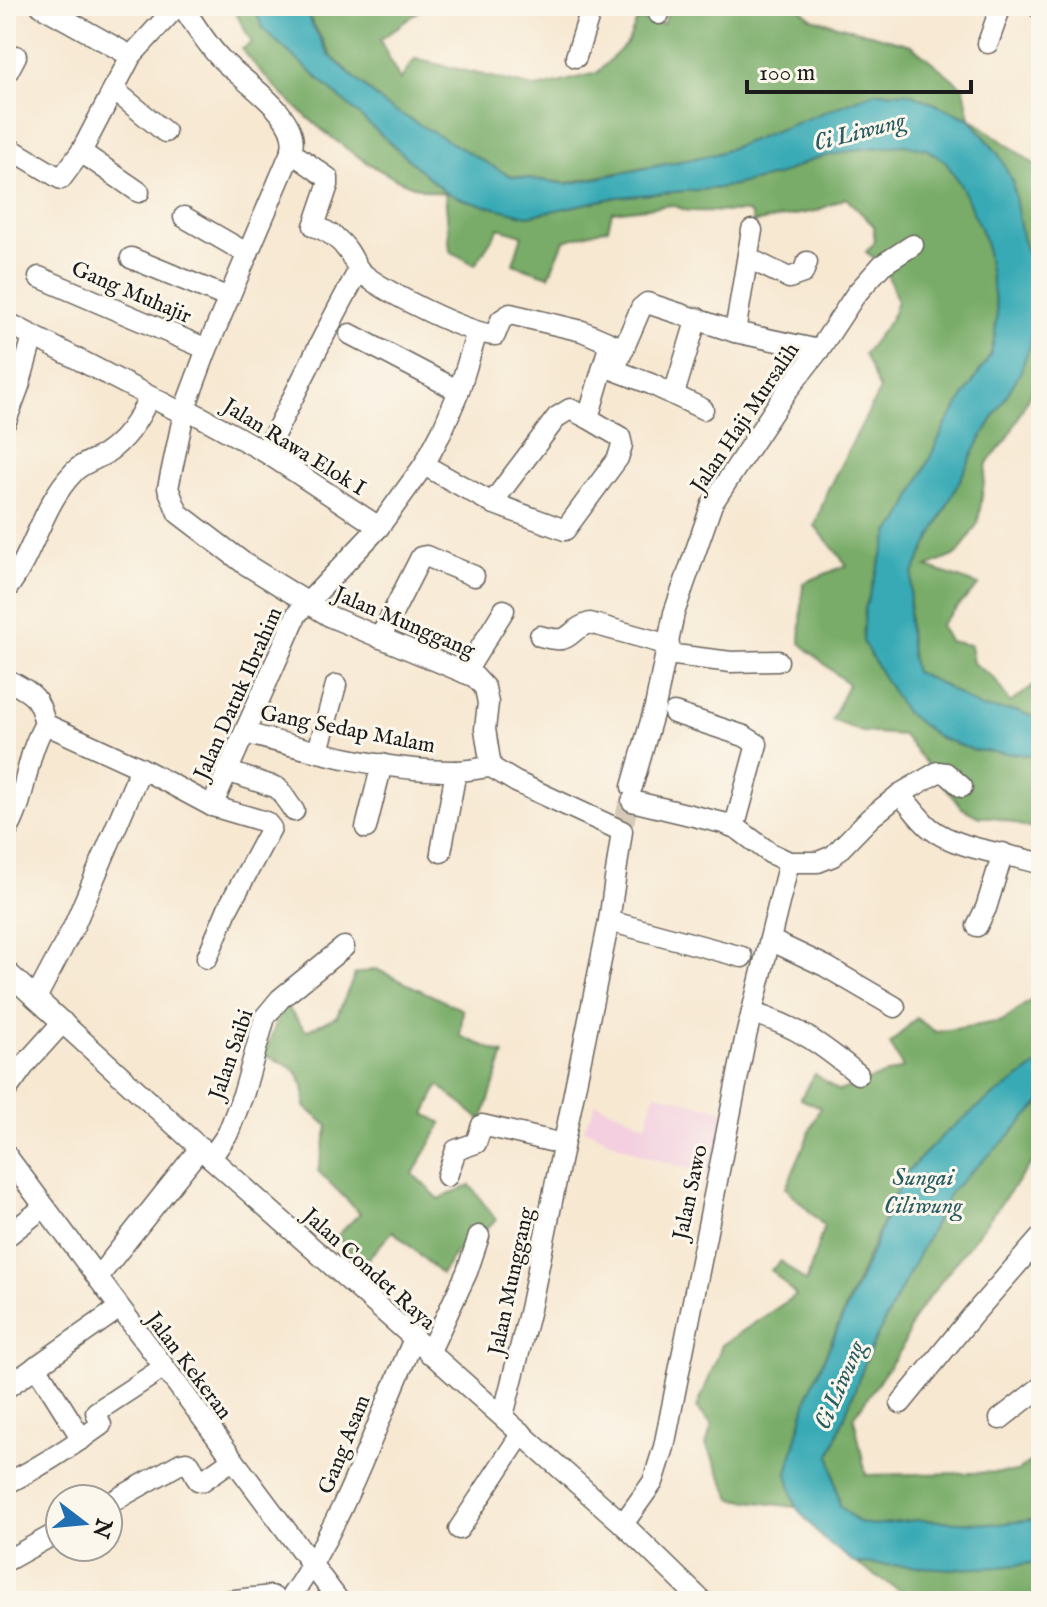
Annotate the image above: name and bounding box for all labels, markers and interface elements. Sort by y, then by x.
scale bar [747,44,971,94]
text: 100 m [759,58,815,89]
water label: Ci Liwung [810,105,909,160]
street label: Gang Muhajir [67,255,195,331]
street label: Jalan Haji Mursalih [683,337,806,501]
street label: Jalan Rawa Elok I [215,391,371,503]
street label: Jalan Munggang [327,579,480,666]
street label: Jalan Datuk Ibrahim [187,603,289,787]
street label: Gang Sedap Malam [258,699,437,761]
street label: Jalan Saibi [202,1006,260,1107]
street label: Jalan Sawo [667,1142,715,1246]
water label: Sungai Ciliwung [884,1163,963,1222]
street label: Jalan Condet Raya [294,1200,441,1337]
street label: Jalan Munggang [482,1204,542,1361]
street label: Jalan Kekeran [137,1305,238,1426]
water label: Ci Liwung [808,1336,873,1435]
street label: Gang Asam [312,1391,377,1498]
north arrow [44,1483,124,1563]
text: N [85,1514,118,1541]

